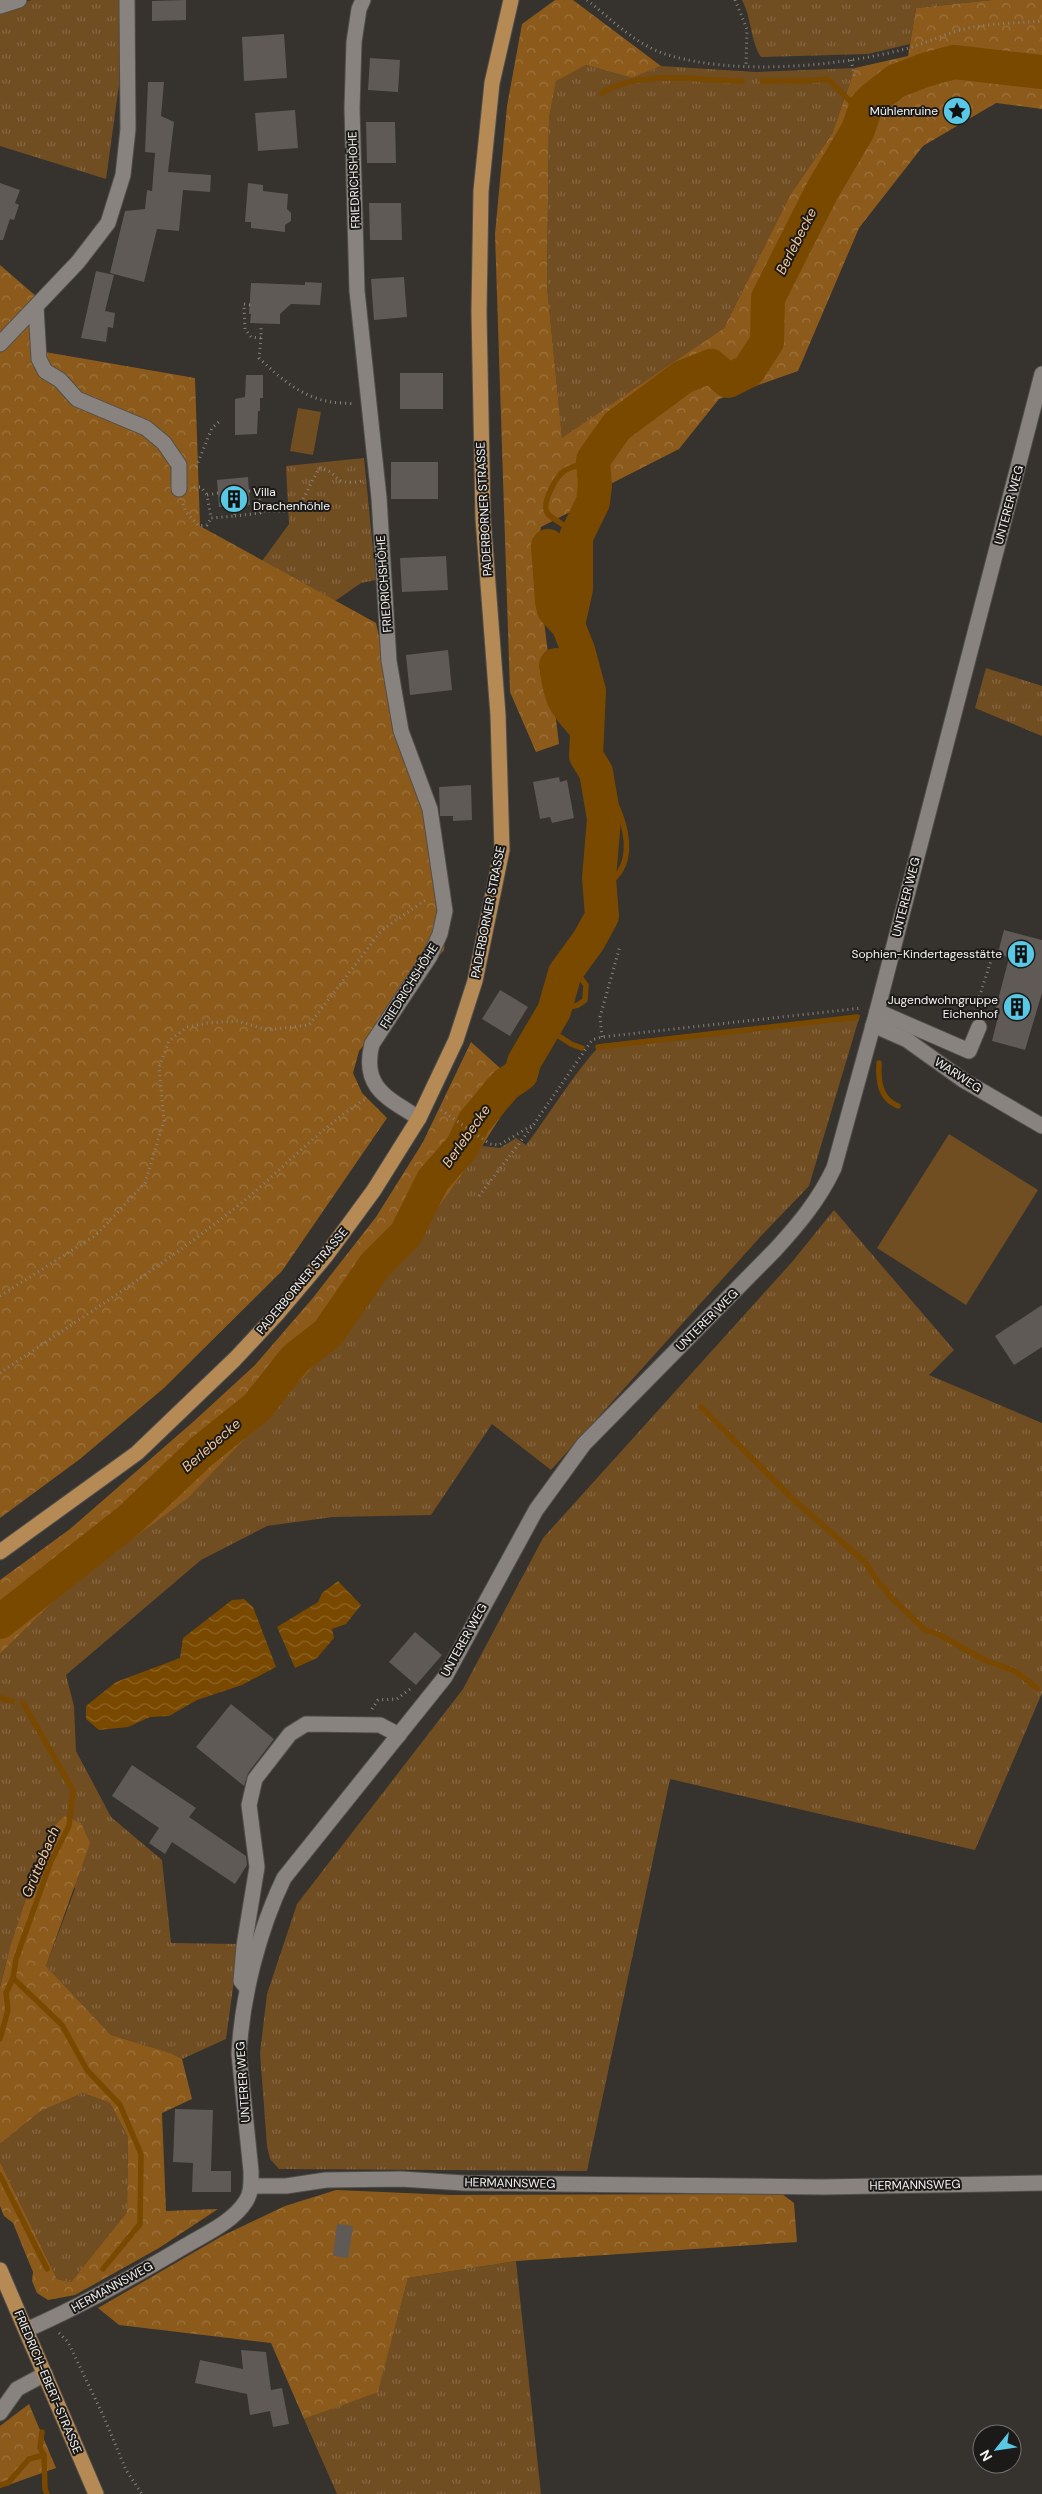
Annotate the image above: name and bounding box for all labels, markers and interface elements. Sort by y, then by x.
place icon: Mühlenruine [942,96,972,126]
place label: Mühlenruine [870,103,938,119]
street label: FRIEDRICHSHÖHE [344,131,364,229]
water label: Berlebecke [772,205,820,277]
street label: PADERBORNER STRASSE [472,441,496,577]
street label: UNTERER WEG [991,464,1027,546]
building icon: Villa Drachenhöhle [219,484,249,514]
place label: Villa Drachenhöhle [253,484,330,514]
street label: FRIEDRICHSHÖHE [373,535,395,633]
street label: PADERBORNER STRASSE [467,844,509,979]
street label: UNTERER WEG [888,856,924,938]
building icon: Sophien-Kindertagesstätte [1006,939,1036,969]
street label: FRIEDRICHSHÖHE [376,940,442,1032]
place label: Sophien-Kindertagesstätte [851,946,1002,962]
place label: Jugendwohngruppe Eichenhof [888,992,998,1022]
building icon: Jugendwohngruppe Eichenhof [1002,992,1032,1022]
street label: WARWEG [931,1054,985,1096]
water label: Berlebecke [438,1101,494,1171]
street label: PADERBORNER STRASSE [253,1224,351,1338]
street label: UNTERER WEG [673,1286,741,1354]
water label: Berlebecke [178,1414,244,1476]
street label: UNTERER WEG [437,1601,491,1679]
water label: Grüttebach [17,1824,63,1900]
street label: UNTERER WEG [232,2041,254,2123]
street label: HERMANNSWEG [464,2174,556,2192]
street label: HERMANNSWEG [869,2176,961,2194]
street label: HERMANNSWEG [68,2258,156,2316]
street label: FRIEDRICH-EBERT-STRASSE [10,2308,86,2456]
north arrow [972,2424,1022,2474]
text: N [975,2447,996,2464]

